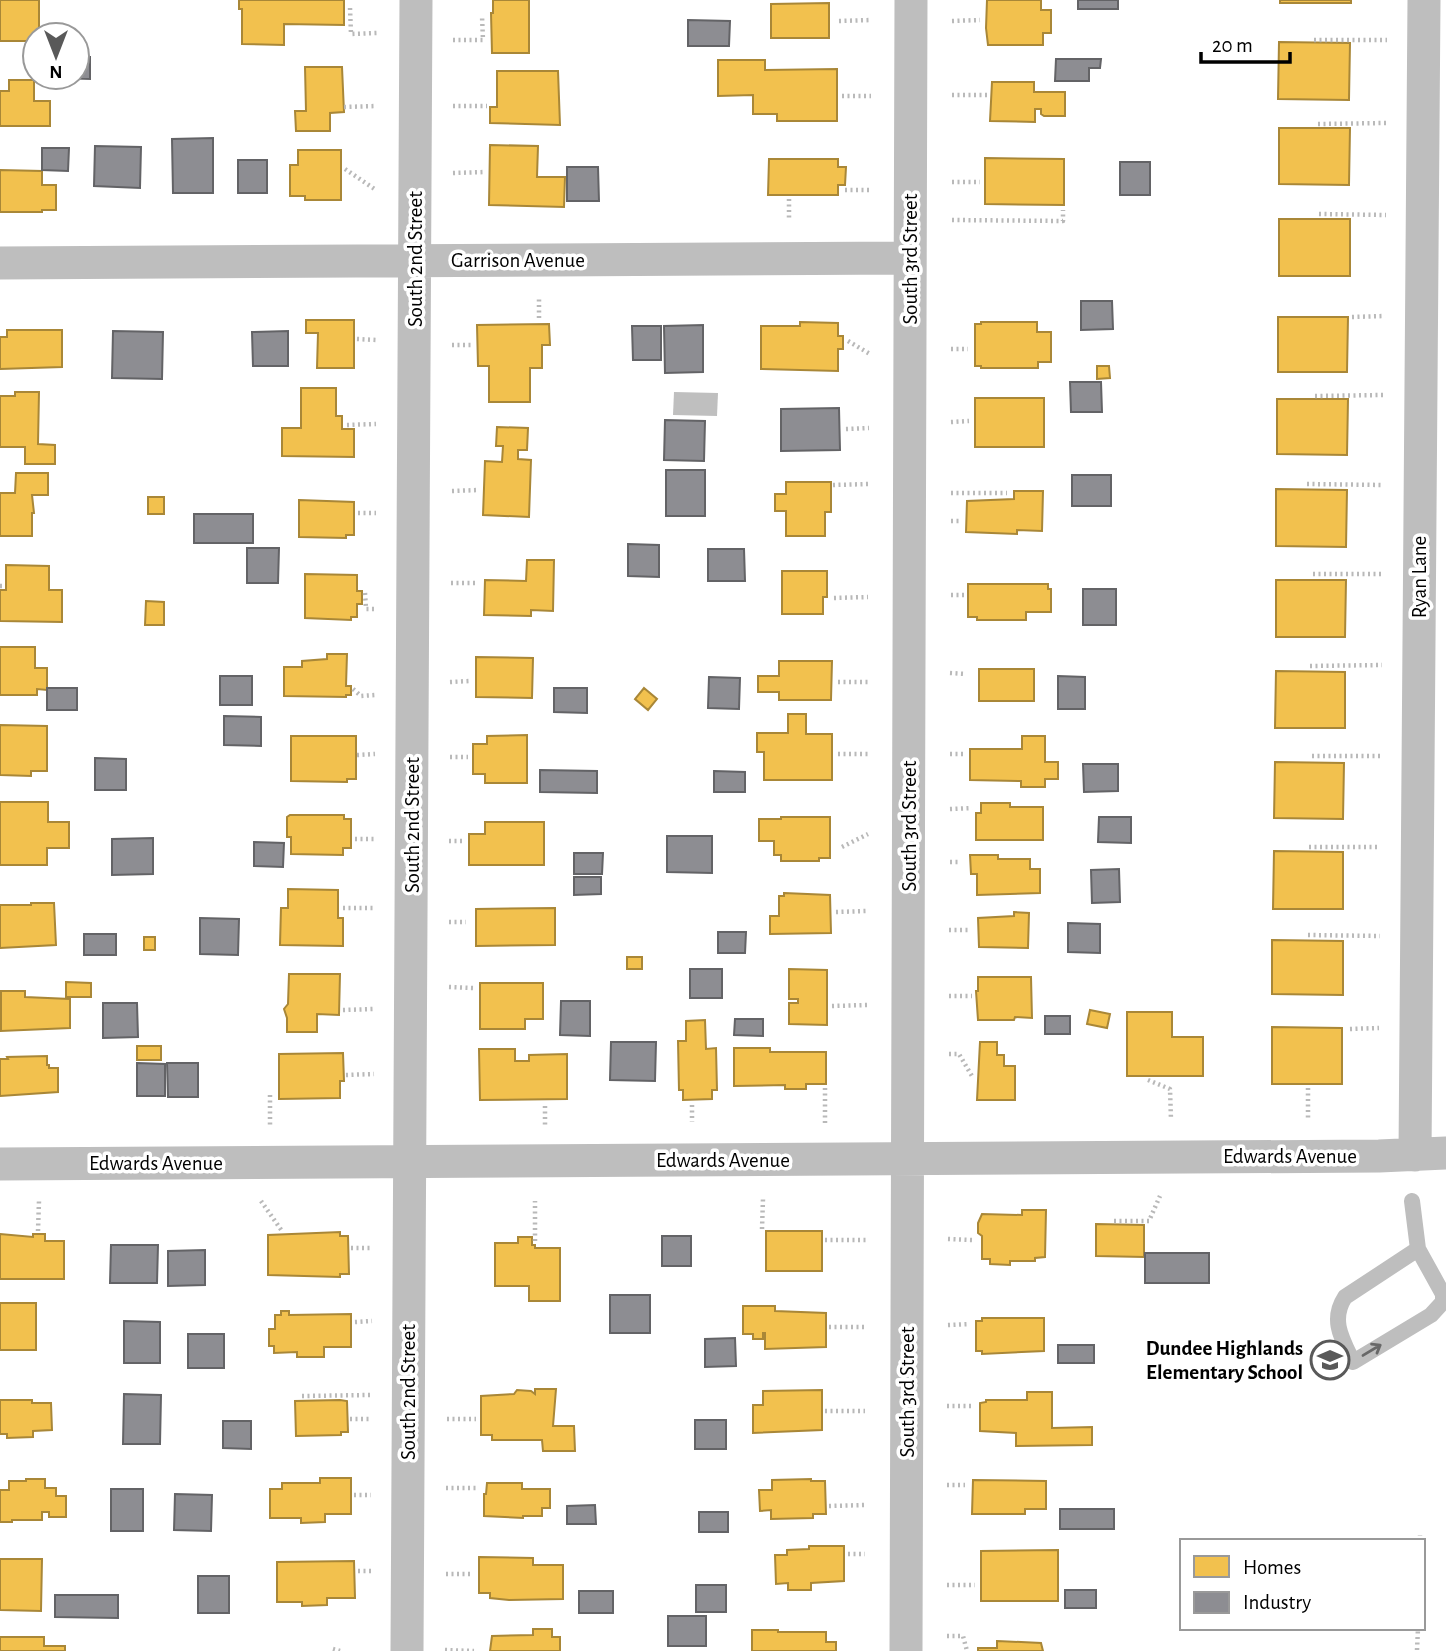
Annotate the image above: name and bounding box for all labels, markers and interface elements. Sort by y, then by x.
north arrow [21,21,91,91]
scale bar [1201,21,1290,65]
text: 20 m [1212,35,1253,56]
text: N [49,62,63,81]
street label: South 2nd Street [405,191,426,327]
street label: South 3rd Street [900,193,921,324]
street label: Garrison Avenue [451,250,585,271]
street label: Ryan Lane [1409,536,1430,618]
street label: South 2nd Street [402,757,423,893]
street label: South 3rd Street [899,760,920,891]
street label: Edwards Avenue [1223,1146,1357,1167]
street label: Edwards Avenue [656,1150,790,1171]
street label: Edwards Avenue [89,1153,223,1174]
street label: South 2nd Street [398,1324,419,1460]
street label: South 3rd Street [897,1326,918,1457]
place label: Dundee Highlands Elementary School [1146,1338,1303,1383]
school or university icon: Dundee Highlands Elementary School [1309,1339,1351,1381]
one-way arrow [1362,1343,1382,1357]
legend [1180,1539,1425,1630]
text: Homes [1243,1557,1301,1578]
text: Industry [1243,1592,1311,1613]

